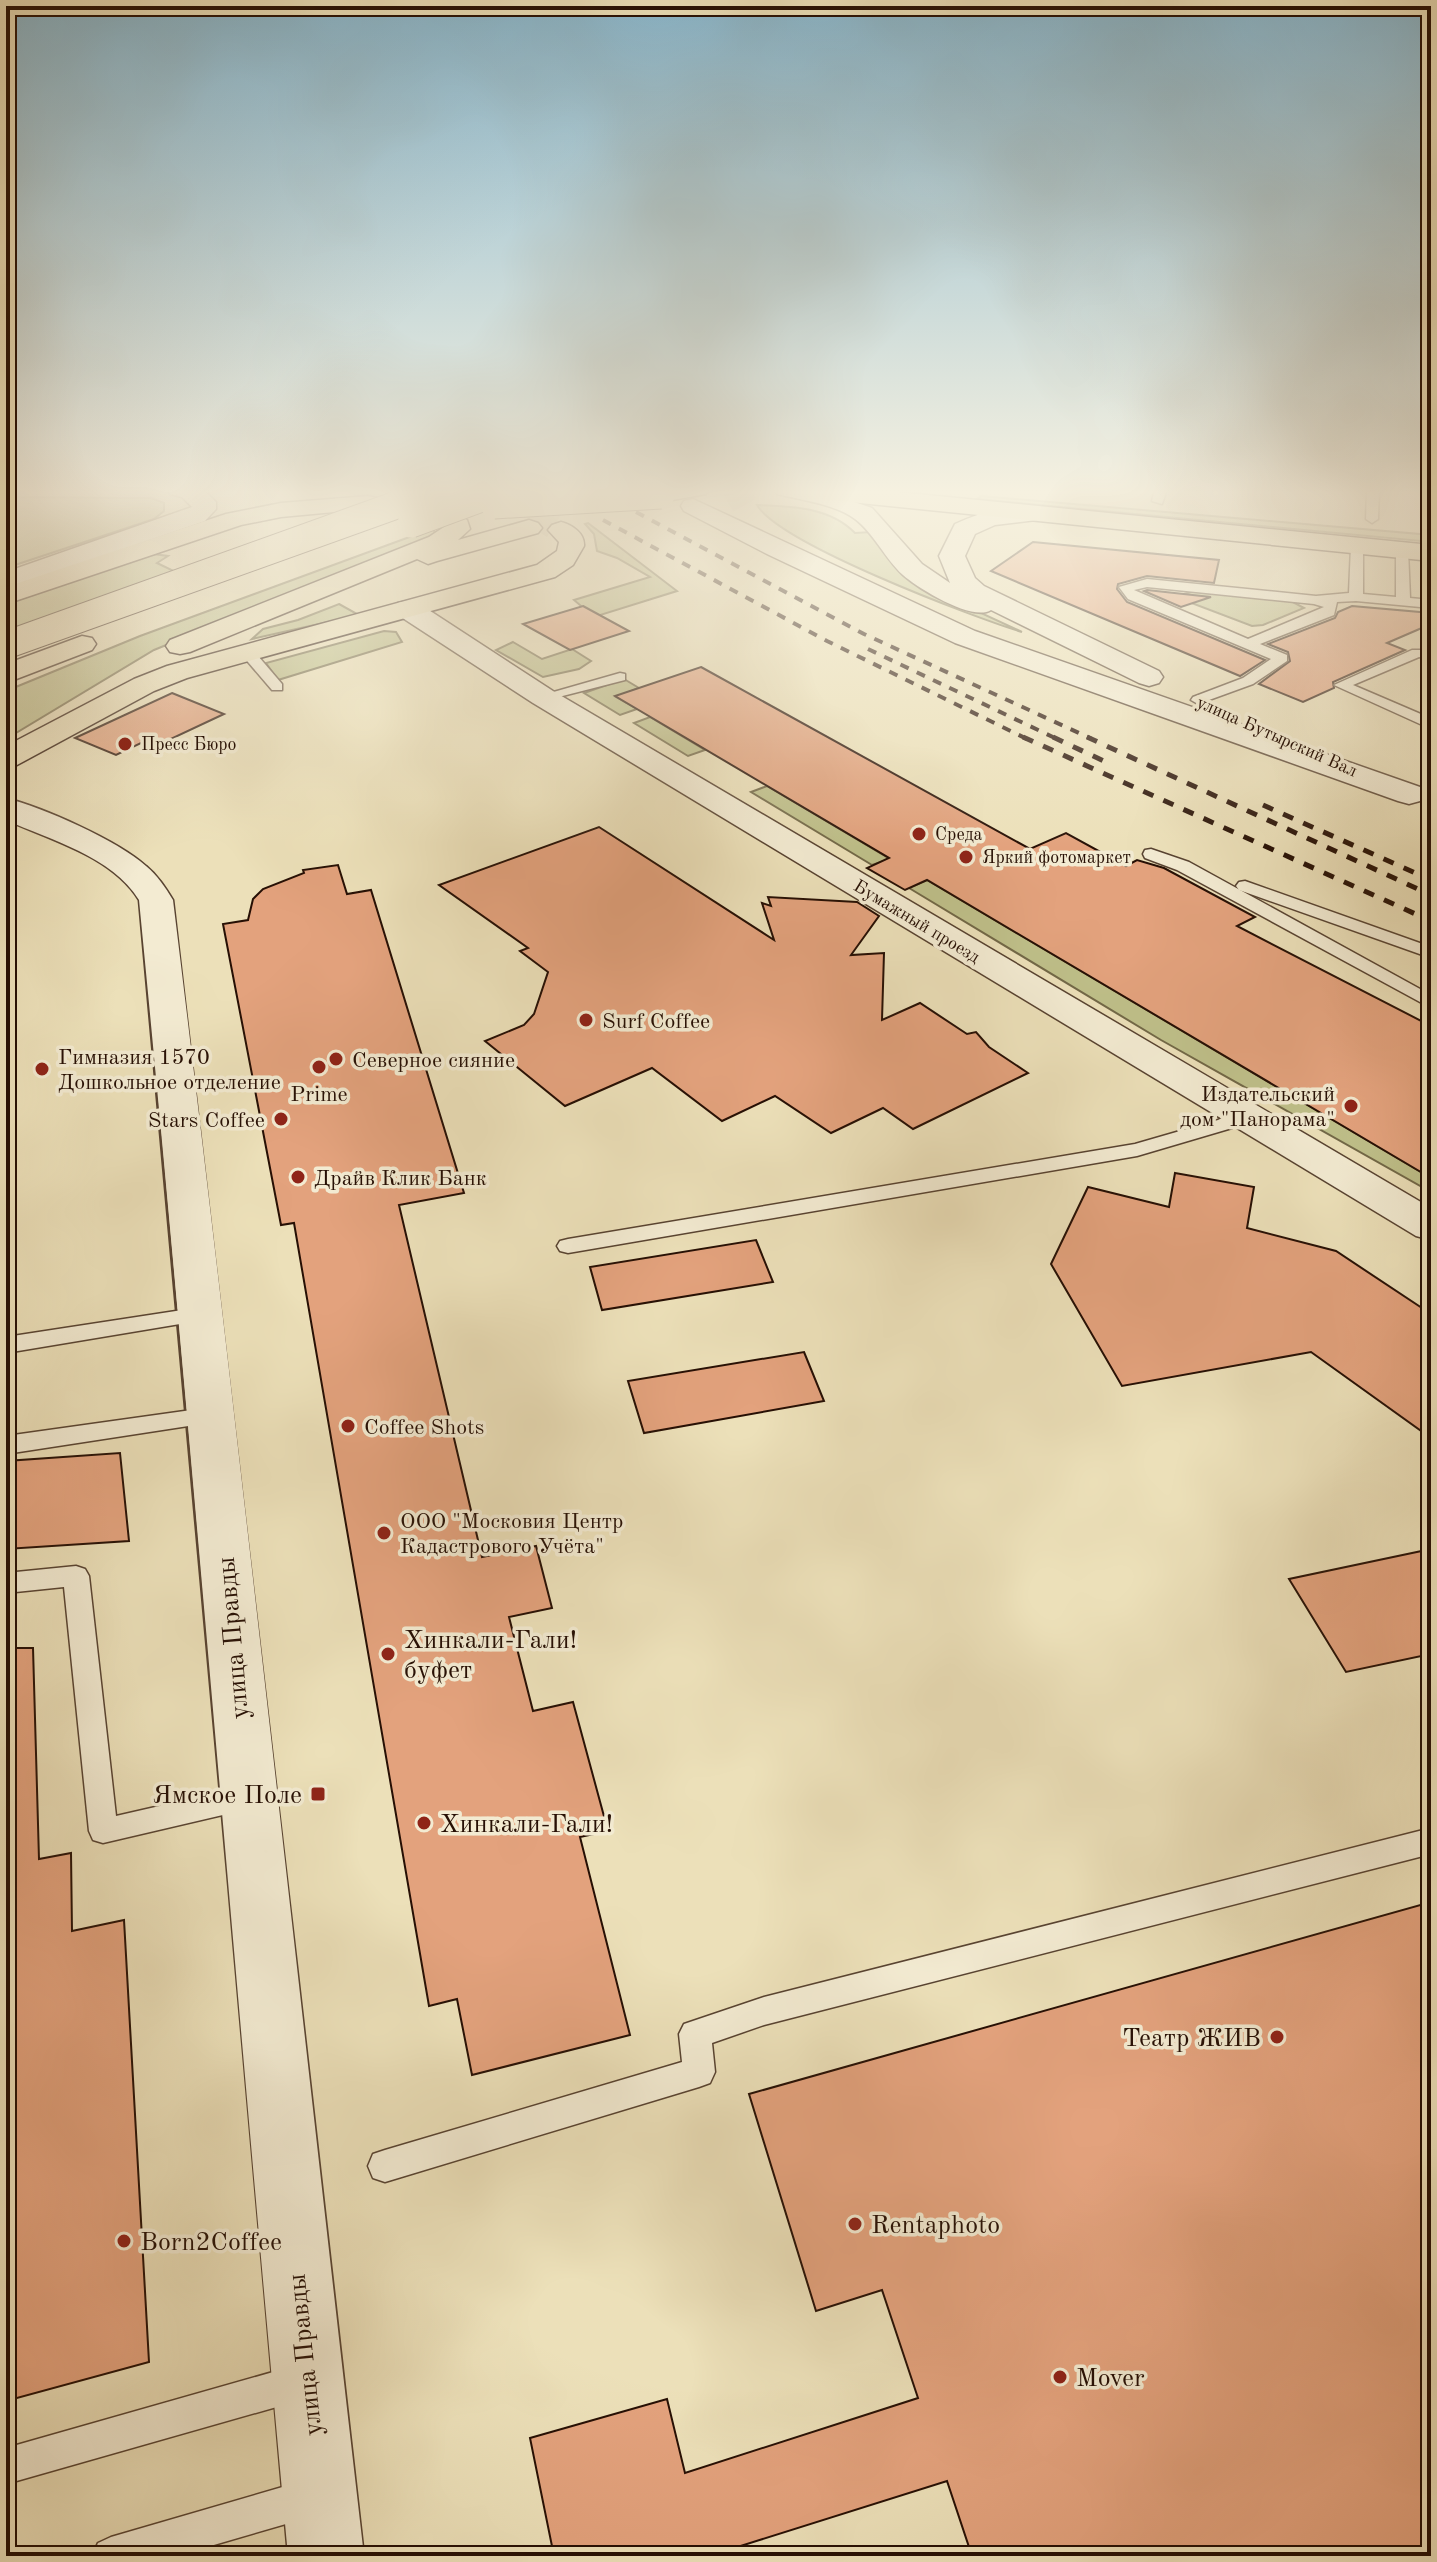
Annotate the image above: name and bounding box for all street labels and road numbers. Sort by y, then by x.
street label: улица Бутырский Вал [1194,693,1360,780]
street label: Бумажный проезд [850,877,983,967]
street label: улица Правды [214,1556,254,1720]
street label: улица Правды [285,2272,327,2437]

